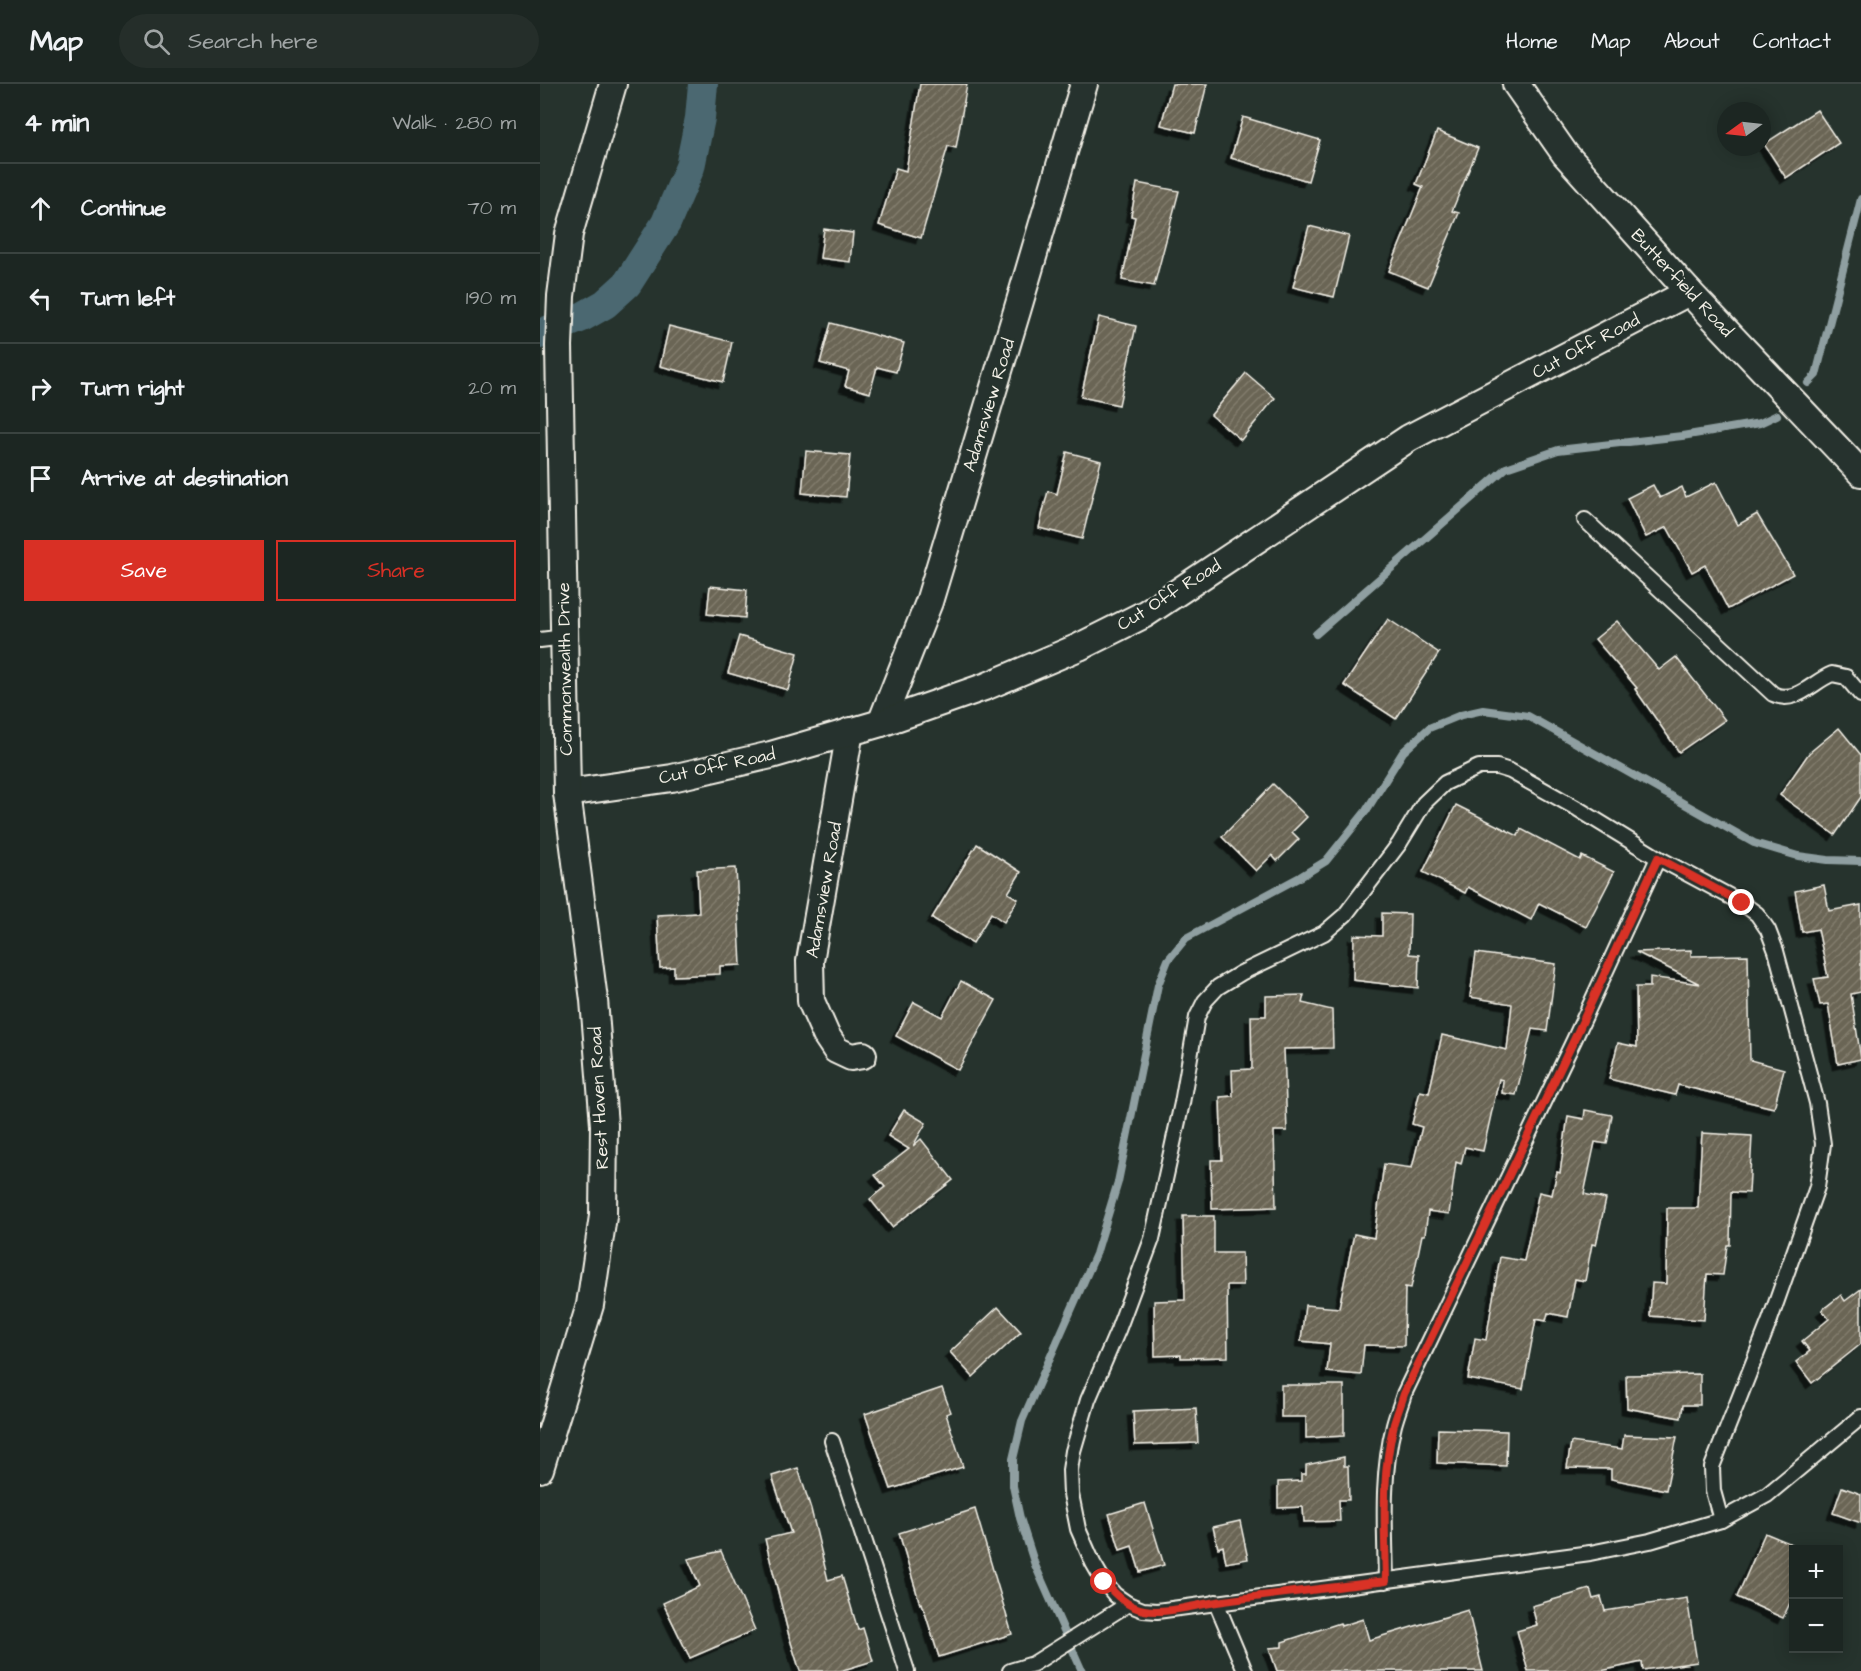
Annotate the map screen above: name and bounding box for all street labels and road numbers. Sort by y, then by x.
street label: Butterfield Road [1625,223,1739,343]
street label: Cut Off Road [1528,307,1644,385]
street label: Adamsview Road [957,335,1021,475]
street label: Cut Off Road [1112,553,1226,637]
street label: Commonwealth Drive [551,582,579,756]
street label: Cut Off Road [657,741,777,791]
street label: Adamsview Road [800,820,848,960]
street label: Rest Haven Road [583,1026,615,1170]

